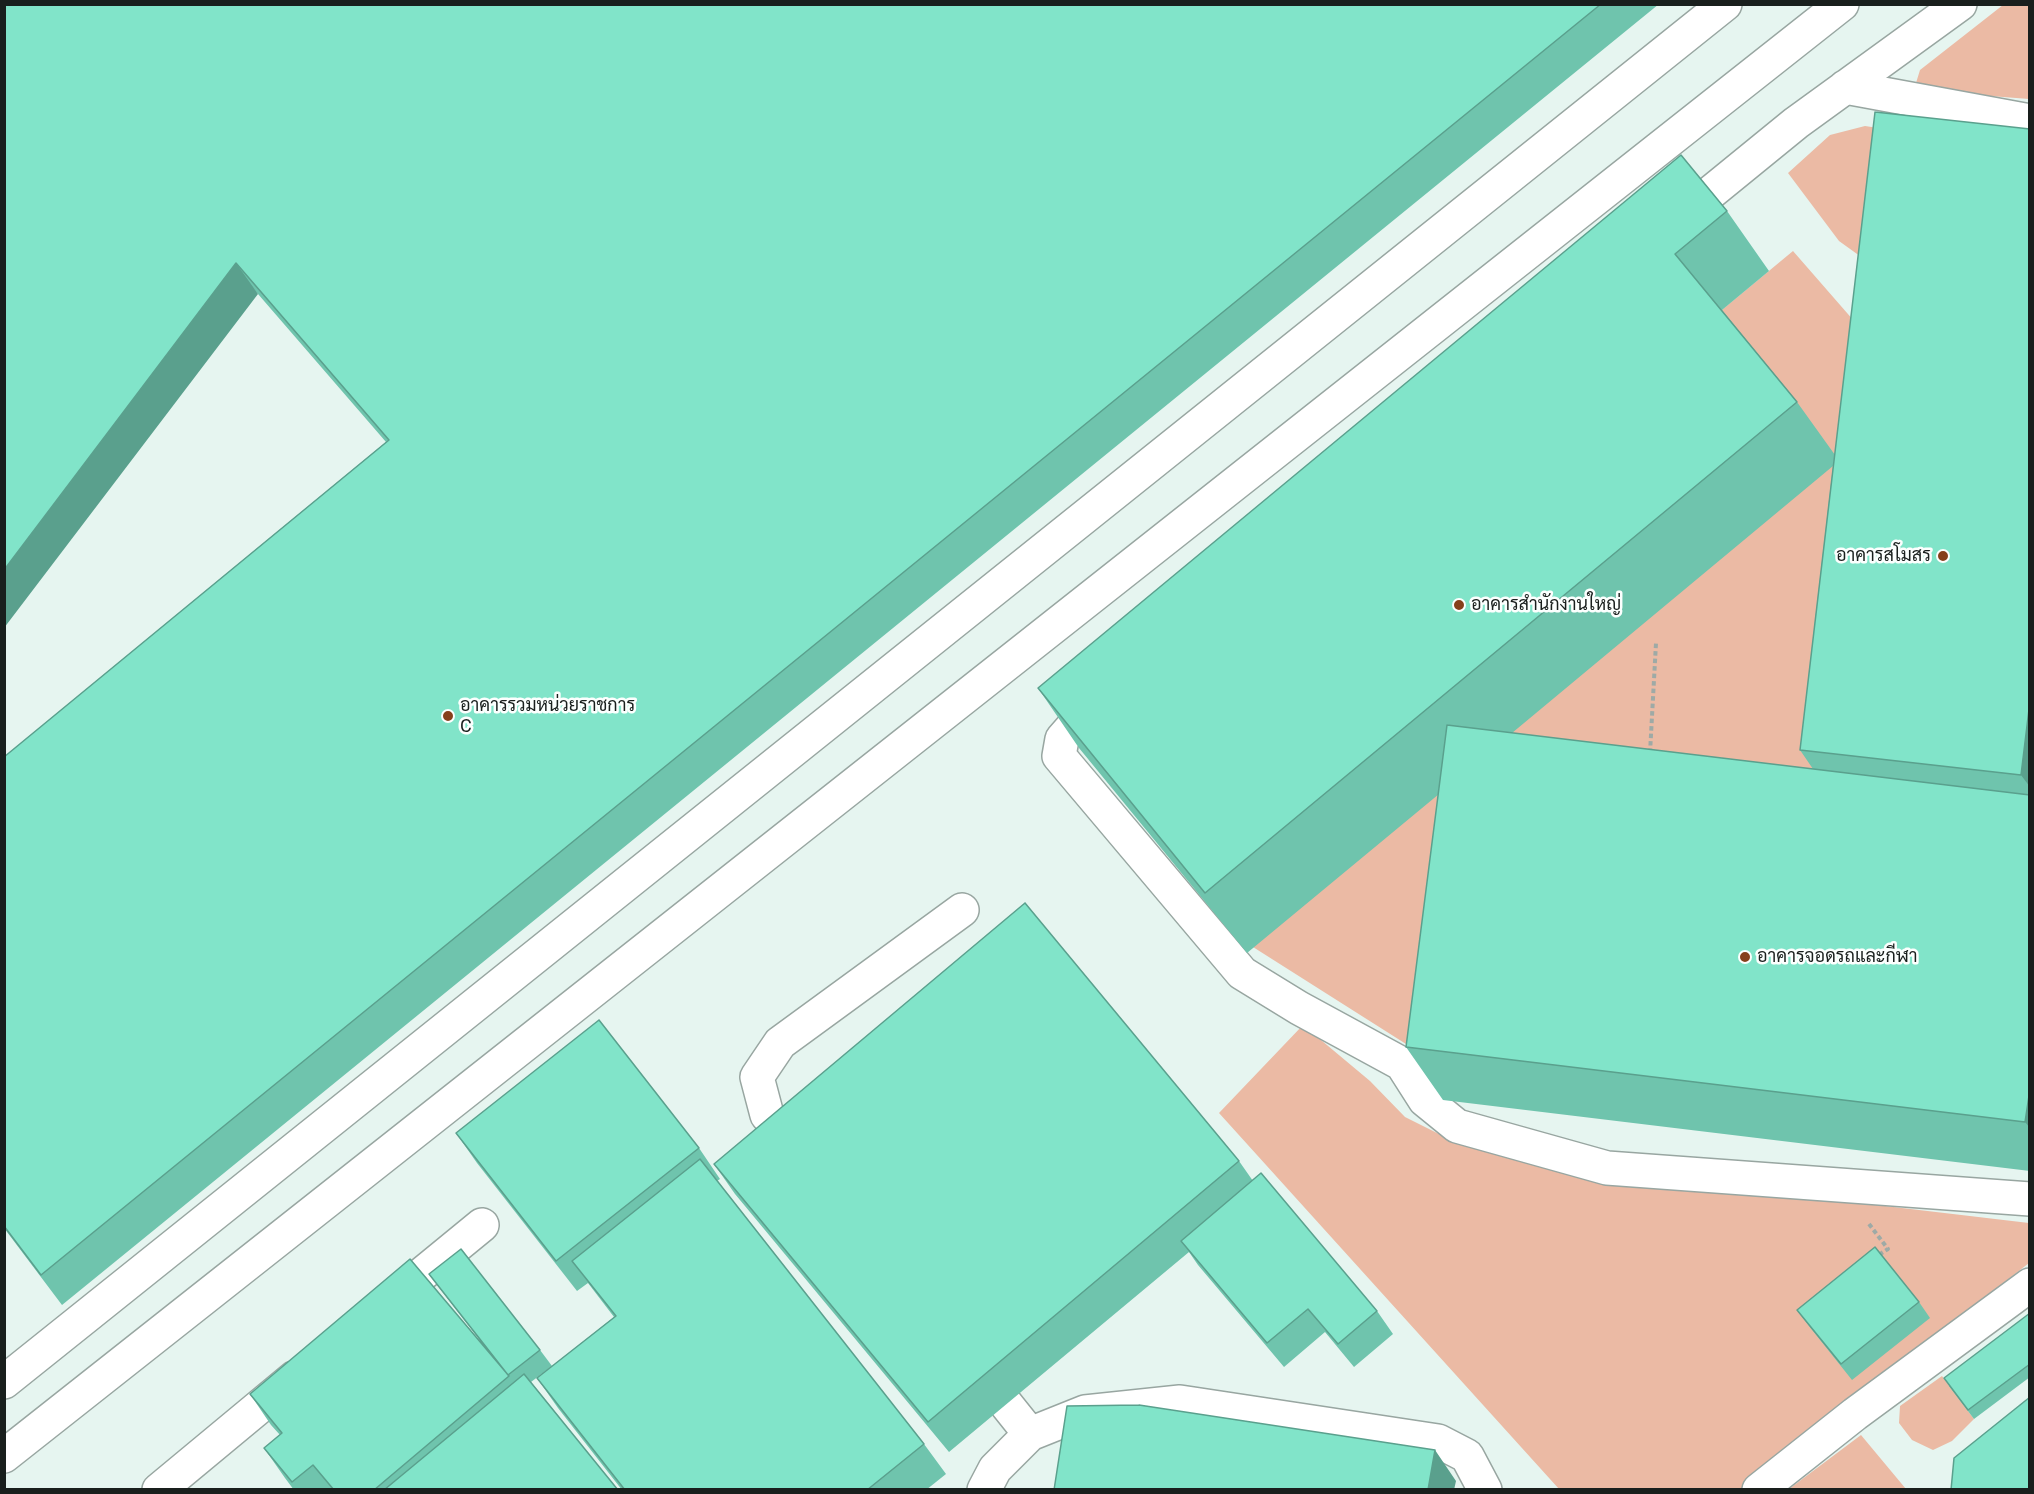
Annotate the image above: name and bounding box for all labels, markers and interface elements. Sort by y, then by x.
place label: อาคารสโมสร [1836,545,1931,567]
marker: อาคารสโมสร [1936,549,1950,563]
place label: อาคารสำนักงานใหญ่ [1471,594,1621,616]
marker: อาคารสำนักงานใหญ่ [1452,598,1466,612]
place label: อาคารรวมหน่วยราชการ C [460,695,635,738]
marker: อาคารรวมหน่วยราชการ C [441,709,455,723]
place label: อาคารจอดรถและกีฬา [1757,946,1918,968]
marker: อาคารจอดรถและกีฬา [1738,950,1752,964]

